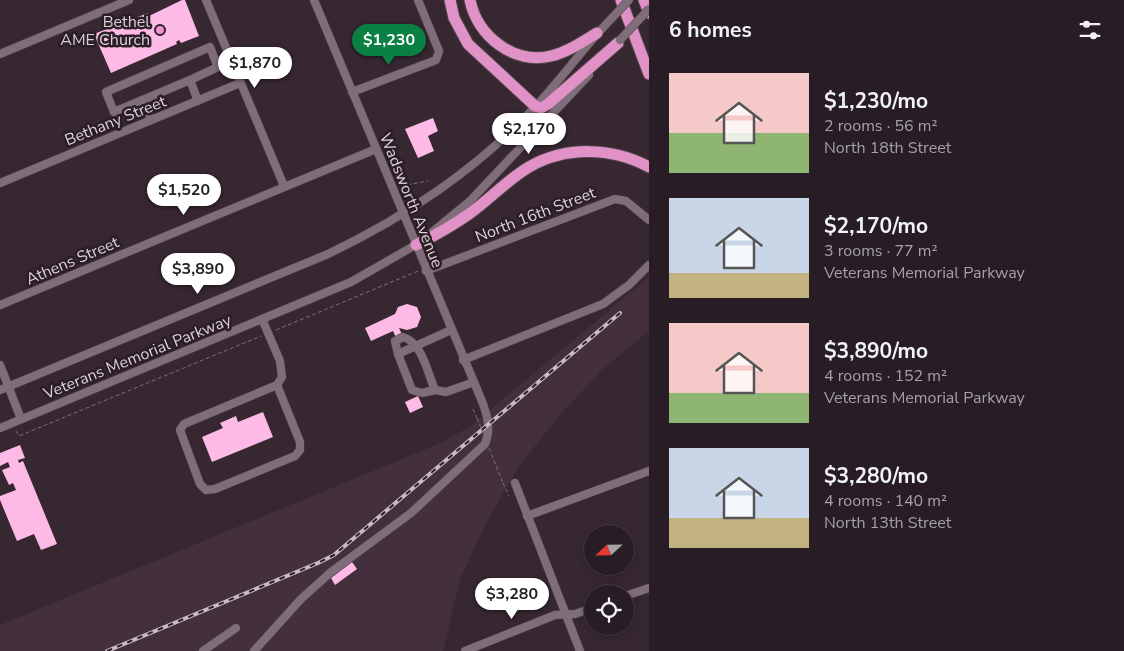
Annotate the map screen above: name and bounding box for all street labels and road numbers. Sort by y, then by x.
street label: Bethany Street [61,90,170,151]
street label: Wadsworth Avenue [374,130,448,271]
street label: North 16th Street [472,182,599,248]
street label: Athens Street [22,231,123,290]
street label: Veterans Memorial Parkway [39,309,235,405]

